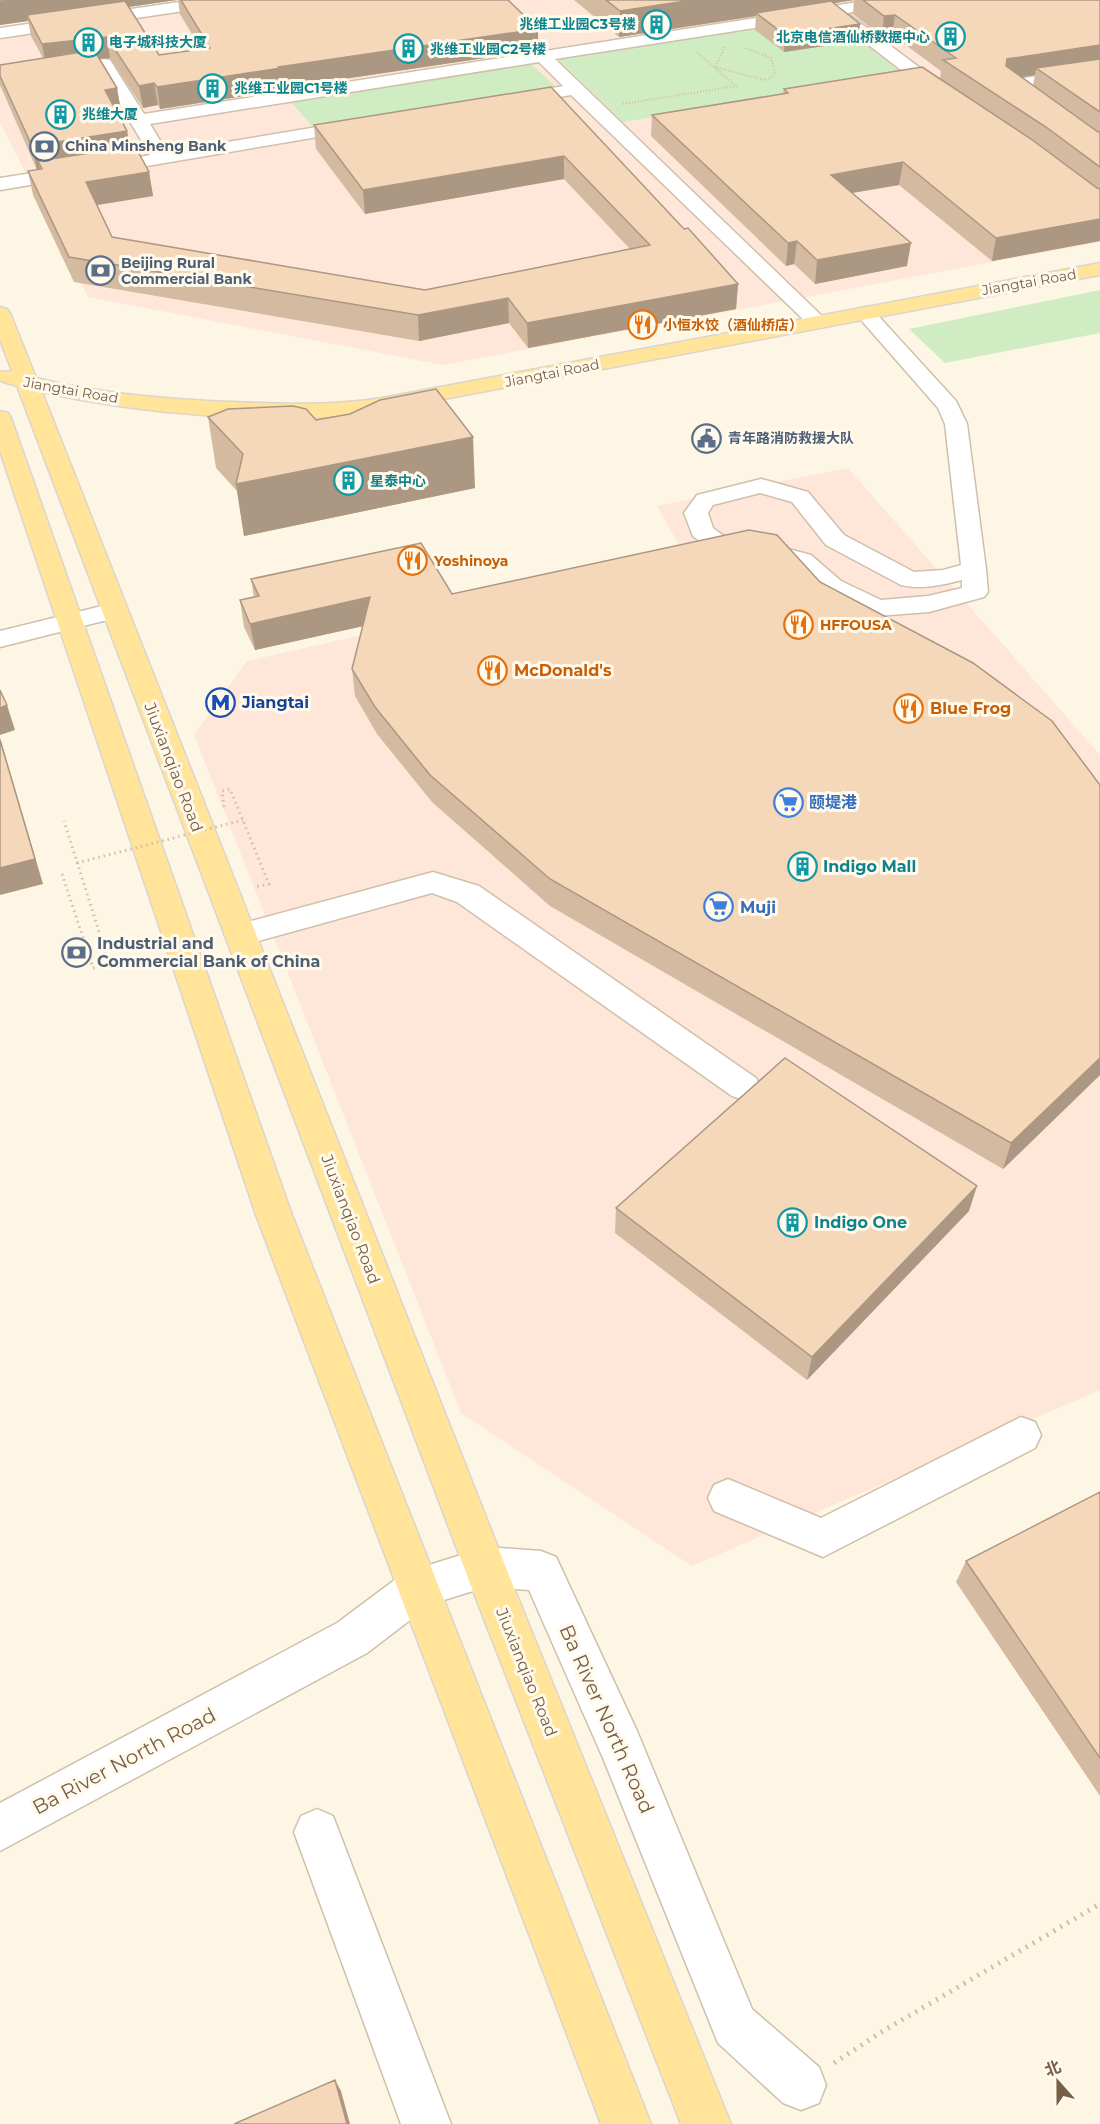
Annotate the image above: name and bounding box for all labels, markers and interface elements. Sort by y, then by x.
building icon: 兆维工业园C3号楼 [641,8,673,40]
place label: 兆维工业园C3号楼 [520,15,636,33]
building icon: 北京电信酒仙桥数据中心 [935,21,967,53]
building icon: 电子城科技大厦 [72,26,104,58]
place label: 北京电信酒仙桥数据中心 [776,28,930,46]
place label: 电子城科技大厦 [109,33,207,51]
building icon: 兆维工业园C2号楼 [393,33,425,65]
place label: 兆维工业园C2号楼 [430,40,546,58]
building icon: 兆维工业园C1号楼 [197,72,229,104]
place label: 兆维工业园C1号楼 [234,79,348,97]
building icon: 兆维大厦 [45,98,77,130]
place label: 兆维大厦 [82,105,138,123]
bank icon: China Minsheng Bank [28,130,60,162]
place label: China Minsheng Bank [65,137,227,155]
place label: Beijing Rural Commercial Bank [121,254,252,288]
bank icon: Beijing Rural Commercial Bank [84,255,116,287]
street label: Jiangtai Road [979,265,1078,299]
restaurant icon: 小恒水饺（酒仙桥店） [626,309,658,341]
place label: 小恒水饺（酒仙桥店） [663,316,803,334]
street label: Jiangtai Road [502,355,601,391]
street label: Jiangtai Road [21,373,120,407]
public building icon: 青年路消防救援大队 [691,422,723,454]
place label: 青年路消防救援大队 [728,429,854,447]
building icon: 星泰中心 [333,465,365,497]
place label: 星泰中心 [370,472,426,490]
restaurant icon: Yoshinoya [397,545,429,577]
place label: Yoshinoya [433,552,509,570]
restaurant icon: HFFOUSA [783,609,815,641]
place label: HFFOUSA [820,616,892,634]
restaurant icon: McDonald's [477,654,509,686]
place label: McDonald's [514,661,612,680]
metro station icon: Jiangtai [205,686,237,718]
restaurant icon: Blue Frog [893,692,925,724]
place label: Jiangtai [241,693,309,712]
street label: Jiuxianqiao Road [140,699,207,834]
place label: Blue Frog [930,699,1011,718]
supermarket icon: 颐堤港 [772,786,804,818]
place label: 颐堤港 [809,793,857,812]
building icon: Indigo Mall [786,850,818,882]
place label: Indigo Mall [823,857,916,876]
supermarket icon: Muji [703,891,735,923]
place label: Muji [740,898,776,917]
place label: Industrial and Commercial Bank of China [97,934,320,971]
bank icon: Industrial and Commercial Bank of China [60,936,92,968]
street label: Jiuxianqiao Road [317,1151,384,1286]
building icon: Indigo One [777,1206,809,1238]
place label: Indigo One [814,1213,907,1232]
street label: Jiuxianqiao Road [492,1604,561,1739]
street label: Ba River North Road [555,1621,659,1817]
street label: Ba River North Road [28,1702,220,1820]
north arrow [1028,2052,1088,2112]
text: 北 [1042,2057,1064,2080]

